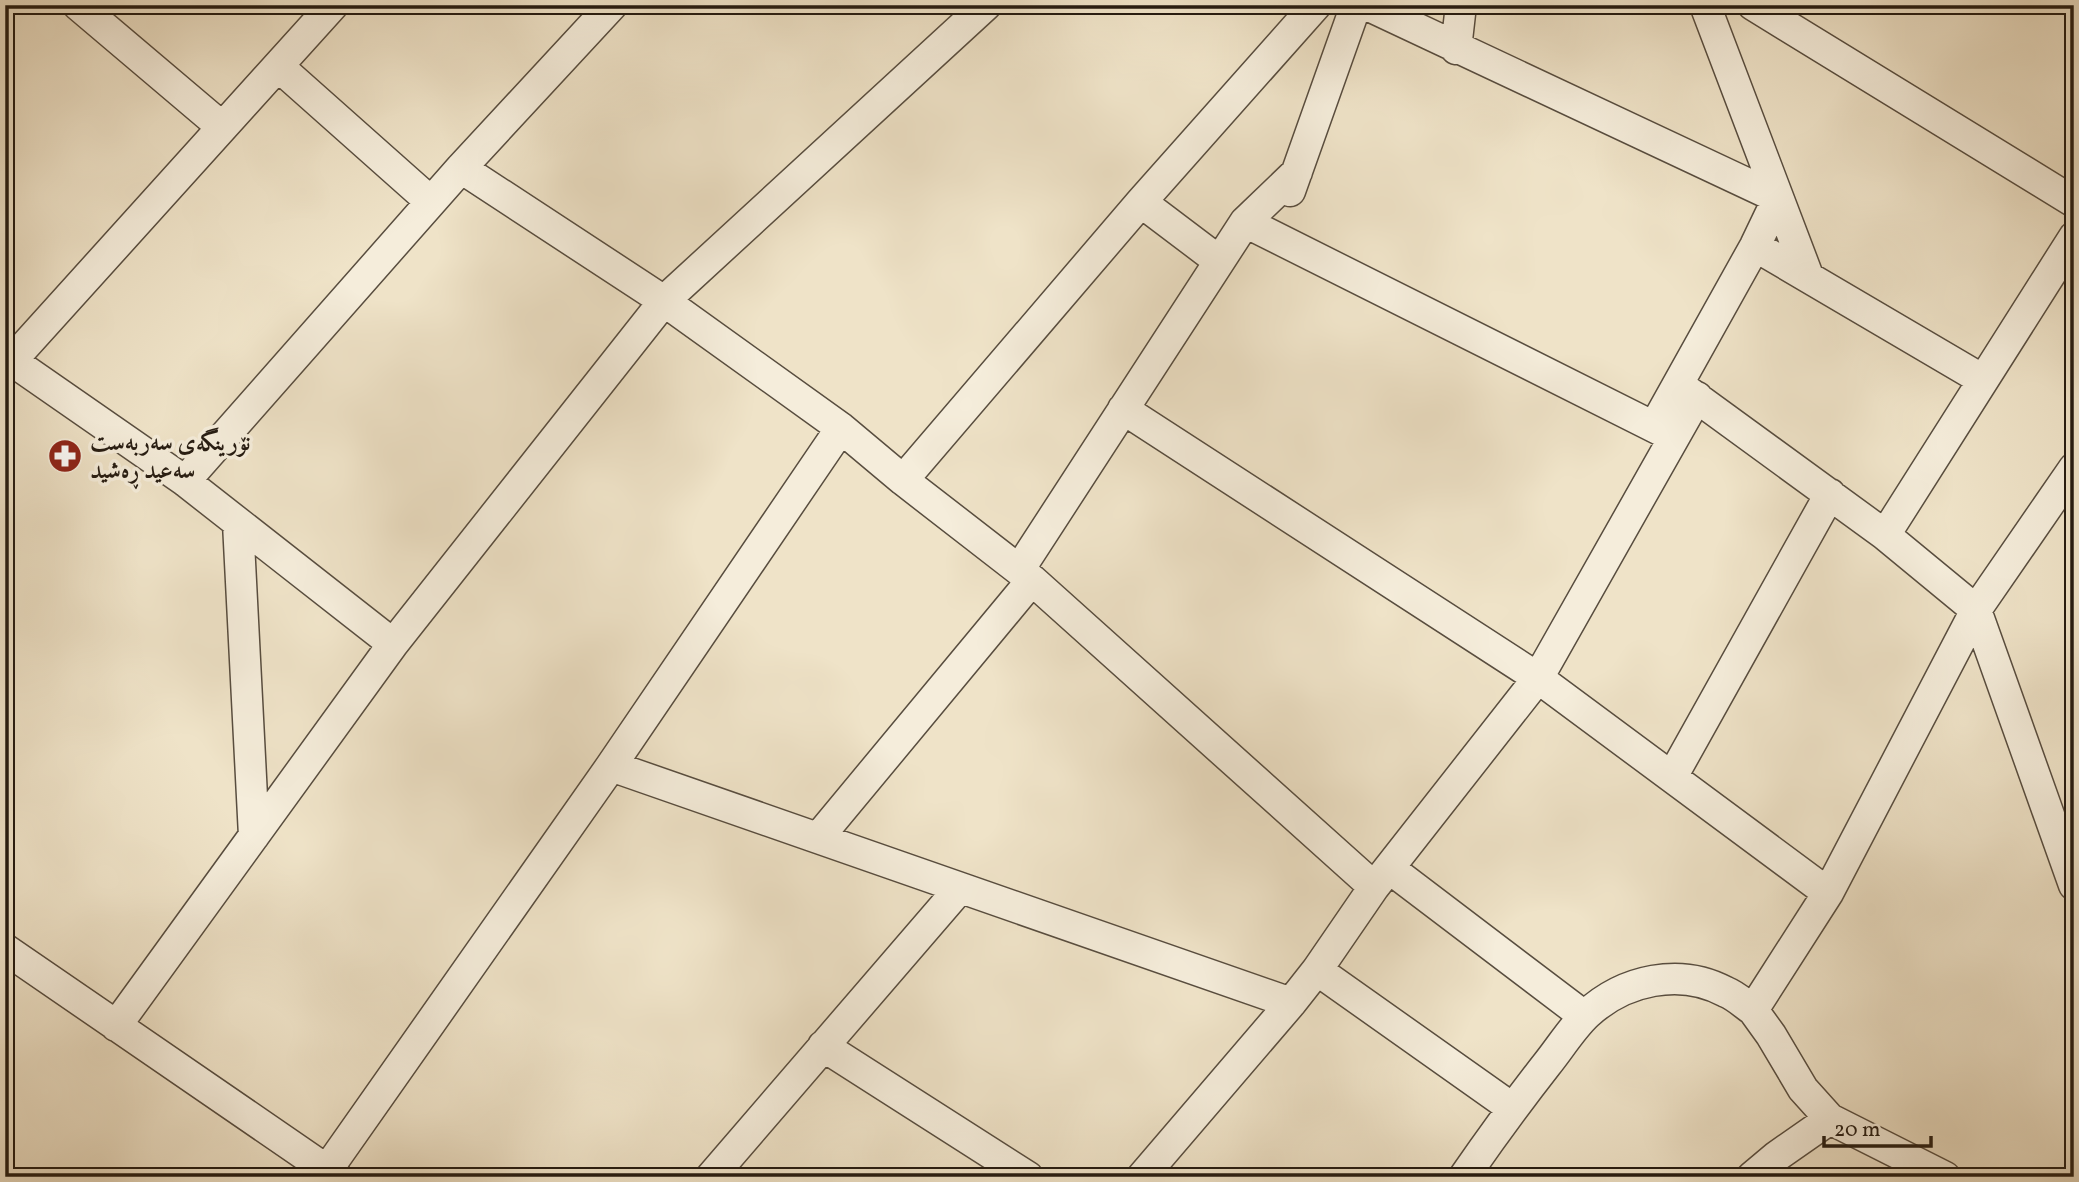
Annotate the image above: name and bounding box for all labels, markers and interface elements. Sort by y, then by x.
place label: نۆرینگەی سەربەست سەعید ڕەشید [90,427,251,490]
pharmacy icon: نۆرینگەی سەربەست سەعید ڕەشید [46,437,84,475]
scale bar [1824,1105,1930,1149]
text: 20 m [1834,1116,1880,1145]

